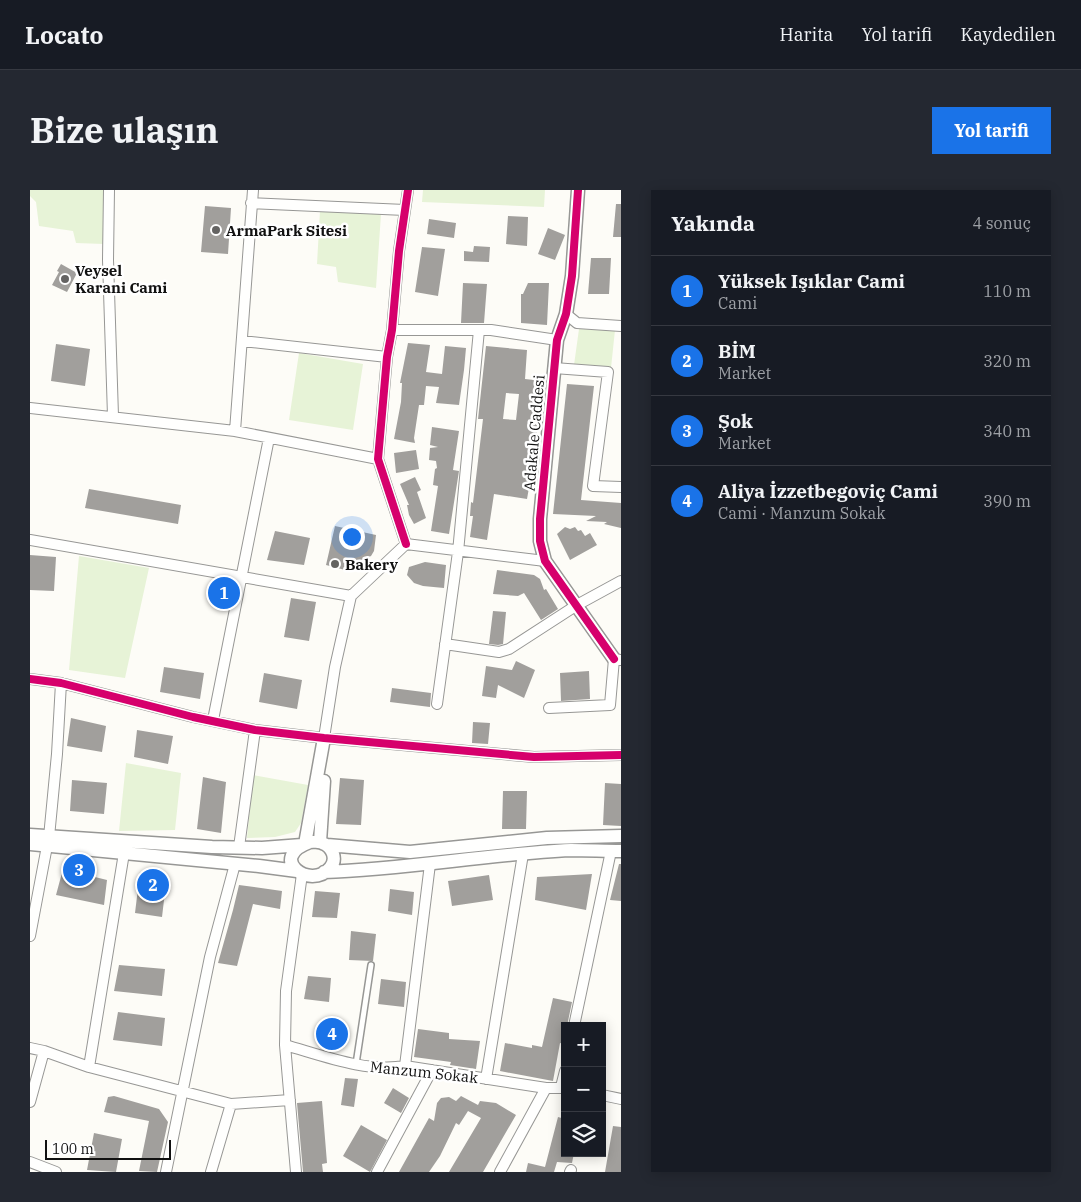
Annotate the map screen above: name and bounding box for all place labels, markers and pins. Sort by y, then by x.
place label: ArmaPark Sitesi [226,221,347,240]
marker: ArmaPark Sitesi [210,224,222,236]
place label: Veysel Karani Cami [75,261,167,297]
marker: Veysel Karani Cami [59,273,71,285]
place label: Bakery [345,555,399,574]
marker: Bakery [329,558,341,570]
pin: 1 [208,574,240,612]
pin: 3 [63,851,95,889]
pin: 2 [137,866,169,904]
pin: 4 [316,1015,348,1053]

